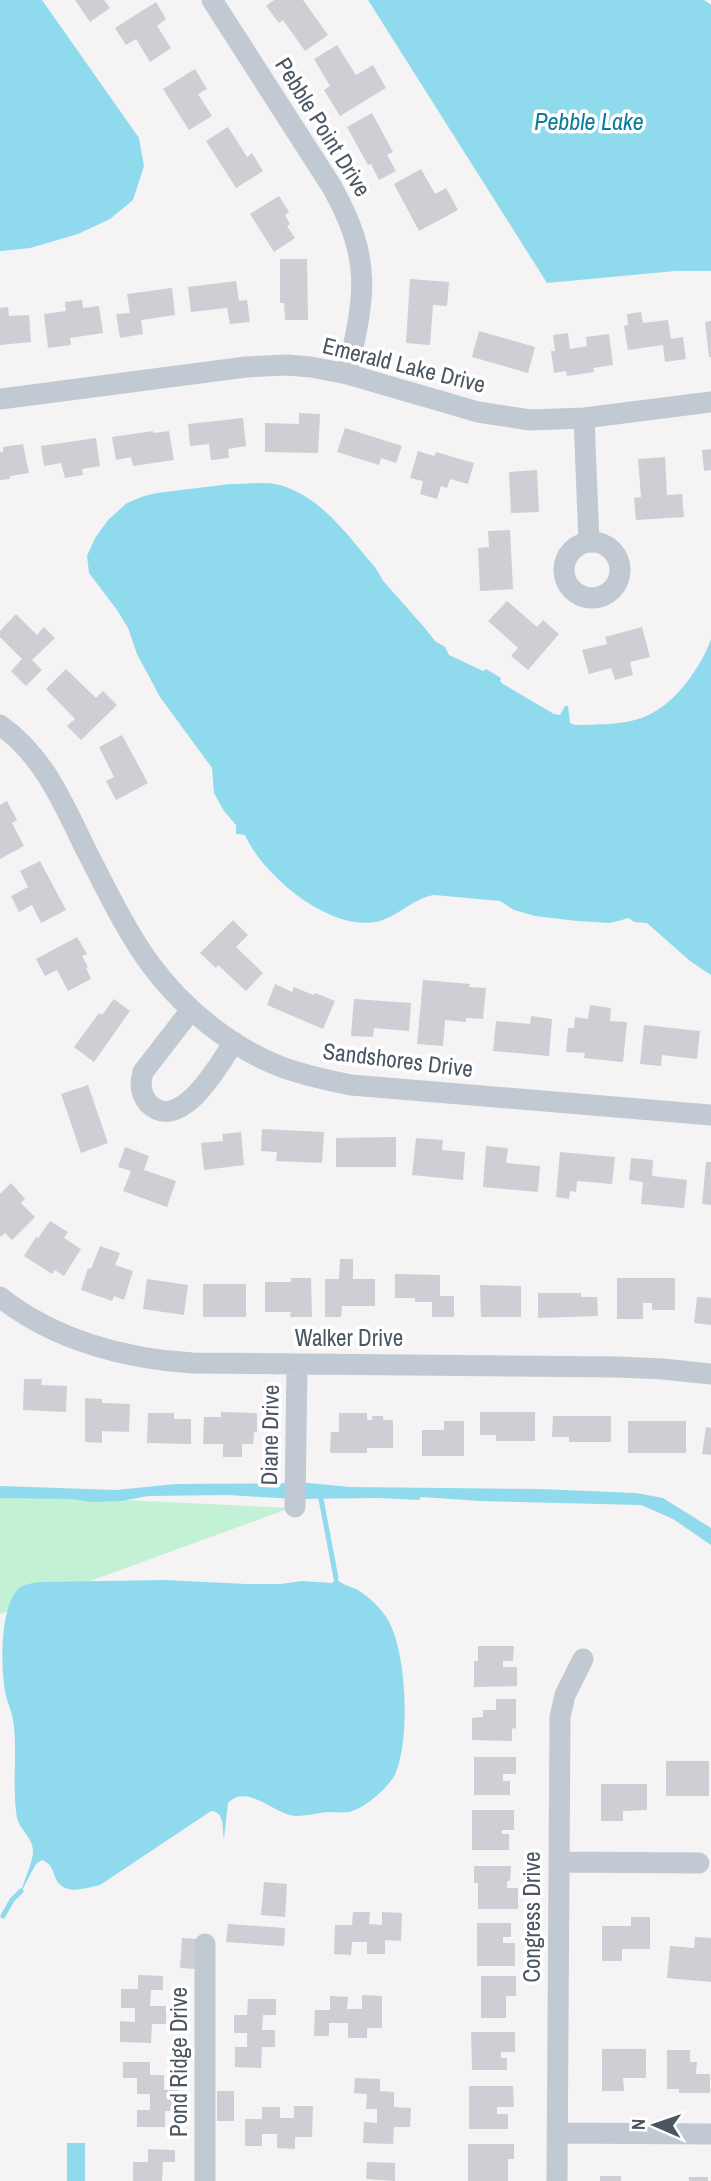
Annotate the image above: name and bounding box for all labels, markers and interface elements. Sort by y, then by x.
street label: Pebble Point Drive [268,51,379,202]
water label: Pebble Lake [534,105,644,137]
street label: Emerald Lake Drive [320,329,489,400]
street label: Sandshores Drive [321,1035,475,1084]
street label: Walker Drive [295,1322,403,1353]
street label: Diane Drive [253,1384,286,1486]
street label: Congress Drive [516,1851,547,1983]
street label: Pond Ridge Drive [163,1987,194,2137]
north arrow [620,2090,690,2160]
text: N [625,2118,651,2130]

